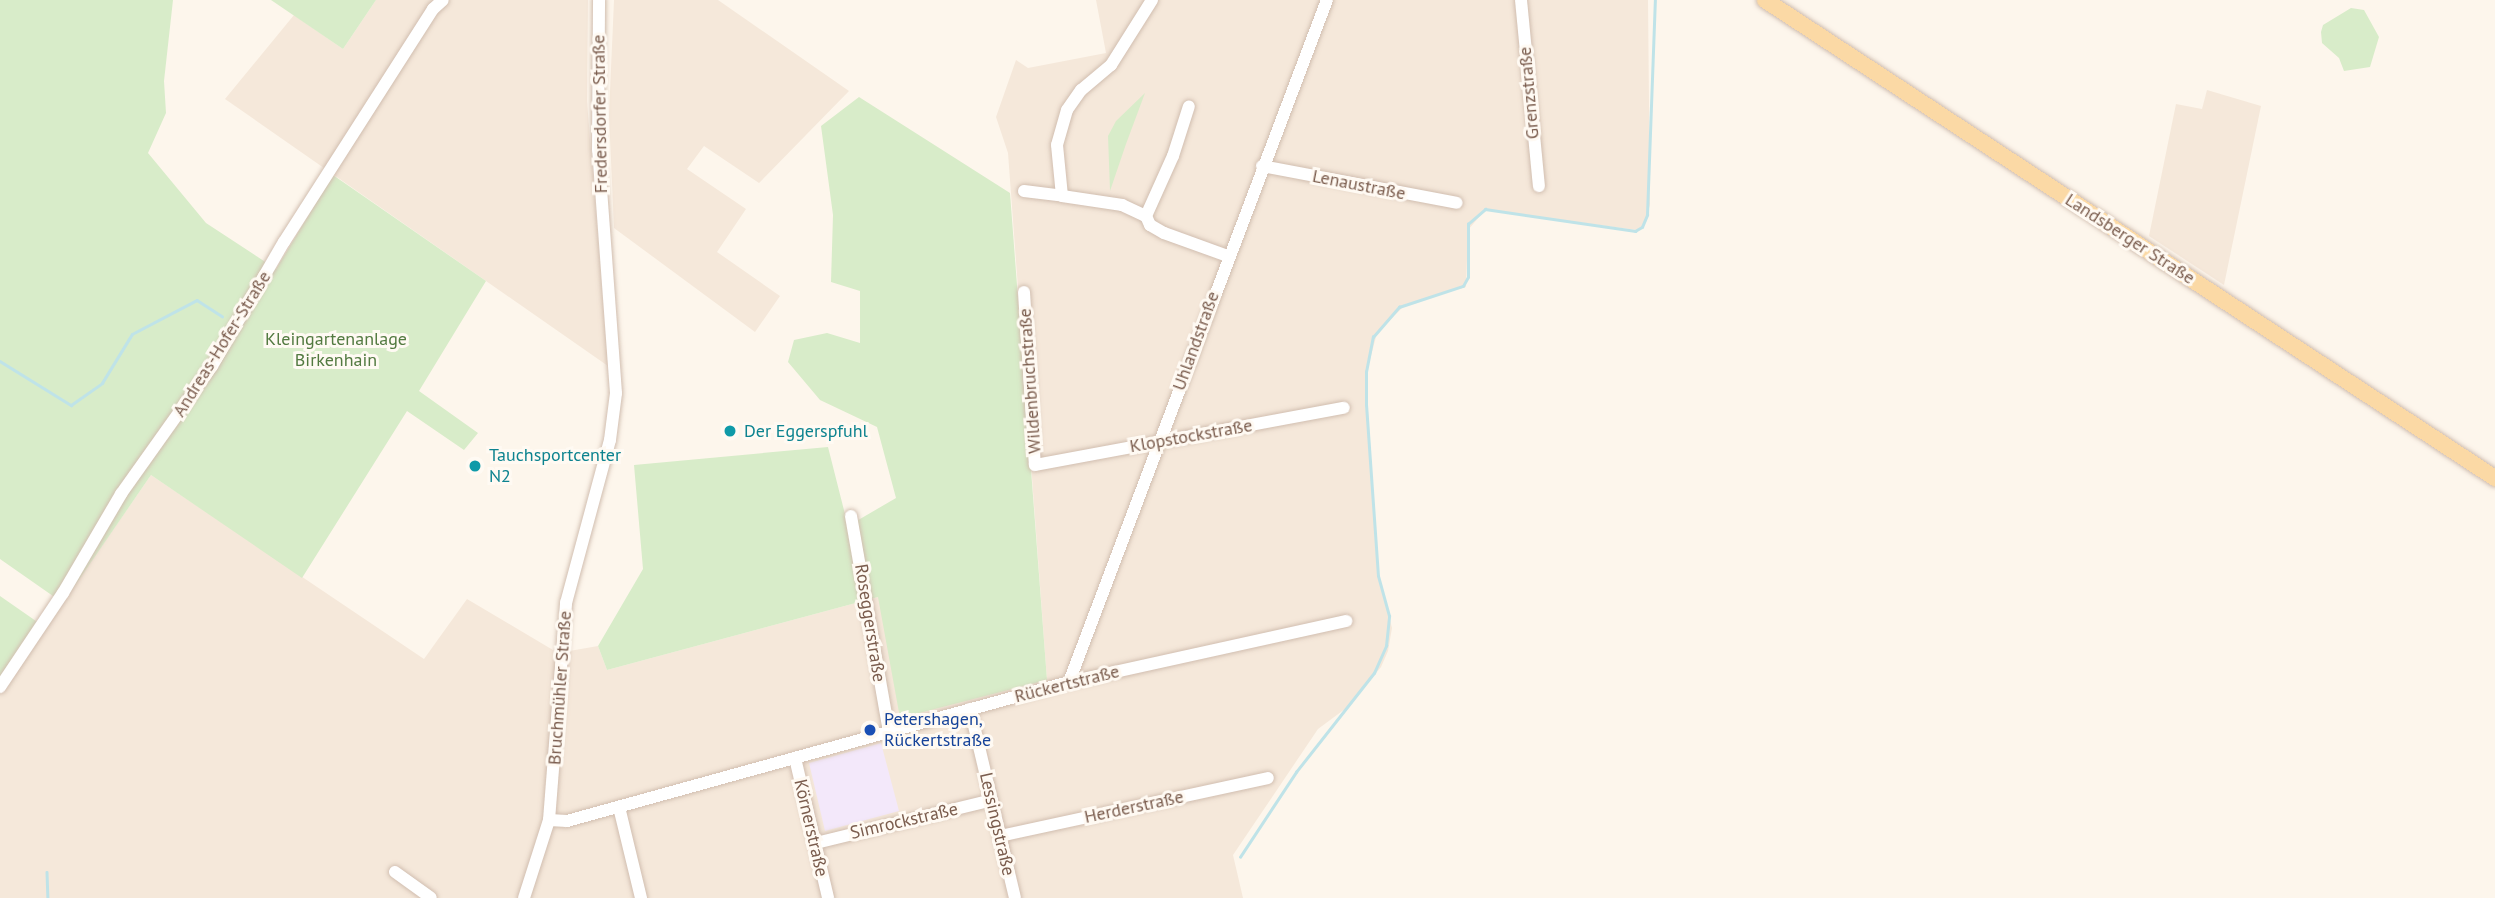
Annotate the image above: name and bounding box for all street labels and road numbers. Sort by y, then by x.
street label: Fredersdorfer Straße [588,34,612,194]
street label: Grenzstraße [1514,46,1544,140]
street label: Lenaustraße [1311,165,1407,205]
street label: Landsberger Straße [2061,189,2199,289]
street label: Andreas-Hofer-Straße [168,267,276,421]
street label: Uhlandstraße [1168,289,1224,393]
street label: Wildenbruchstraße [1014,308,1046,454]
street label: Klopstockstraße [1128,415,1254,457]
street label: Roseggerstraße [850,562,890,684]
street label: Bruchmühler Straße [544,610,576,766]
street label: Rückertstraße [1012,661,1122,707]
street label: Lessingstraße [975,770,1019,878]
street label: Körnerstraße [789,777,833,879]
street label: Herderstraße [1082,786,1186,828]
street label: Simrockstraße [848,798,960,844]

